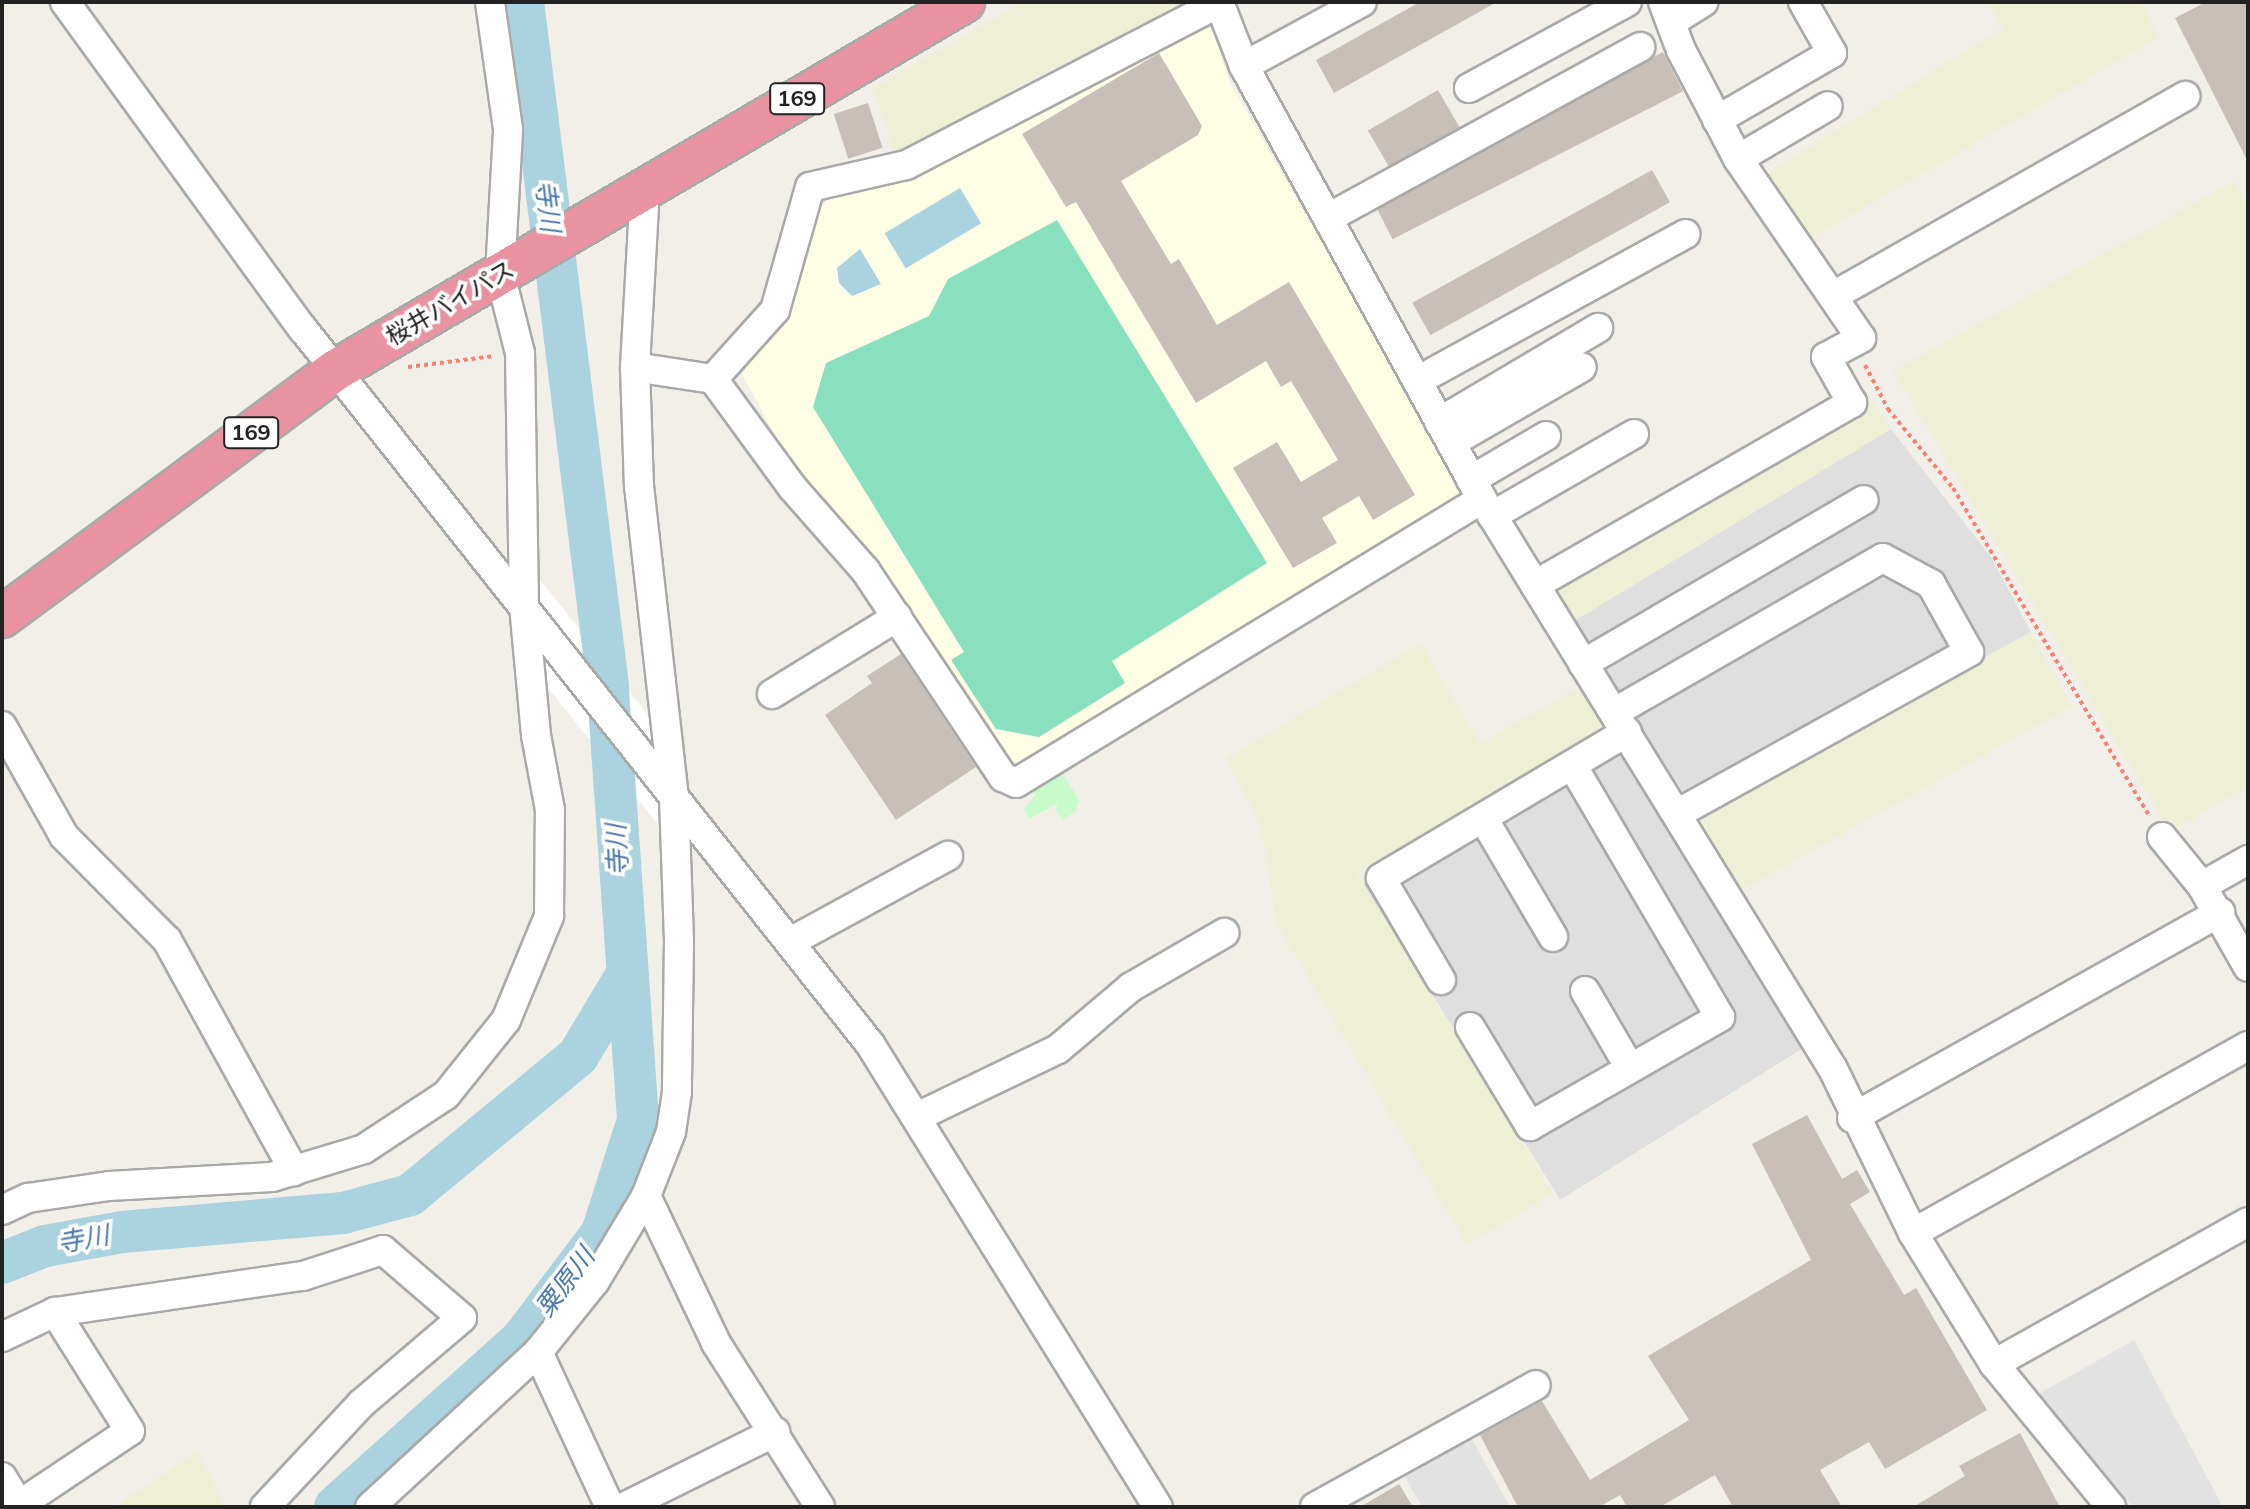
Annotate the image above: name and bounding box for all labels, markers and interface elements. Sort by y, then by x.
road number: 169 [769,81,825,117]
water label: 寺川 [529,178,567,234]
street label: 桜井バイパス [380,255,520,351]
road number: 169 [223,415,279,451]
water label: 寺川 [600,823,634,877]
water label: 寺川 [55,1219,111,1259]
water label: 粟原川 [529,1241,601,1323]

